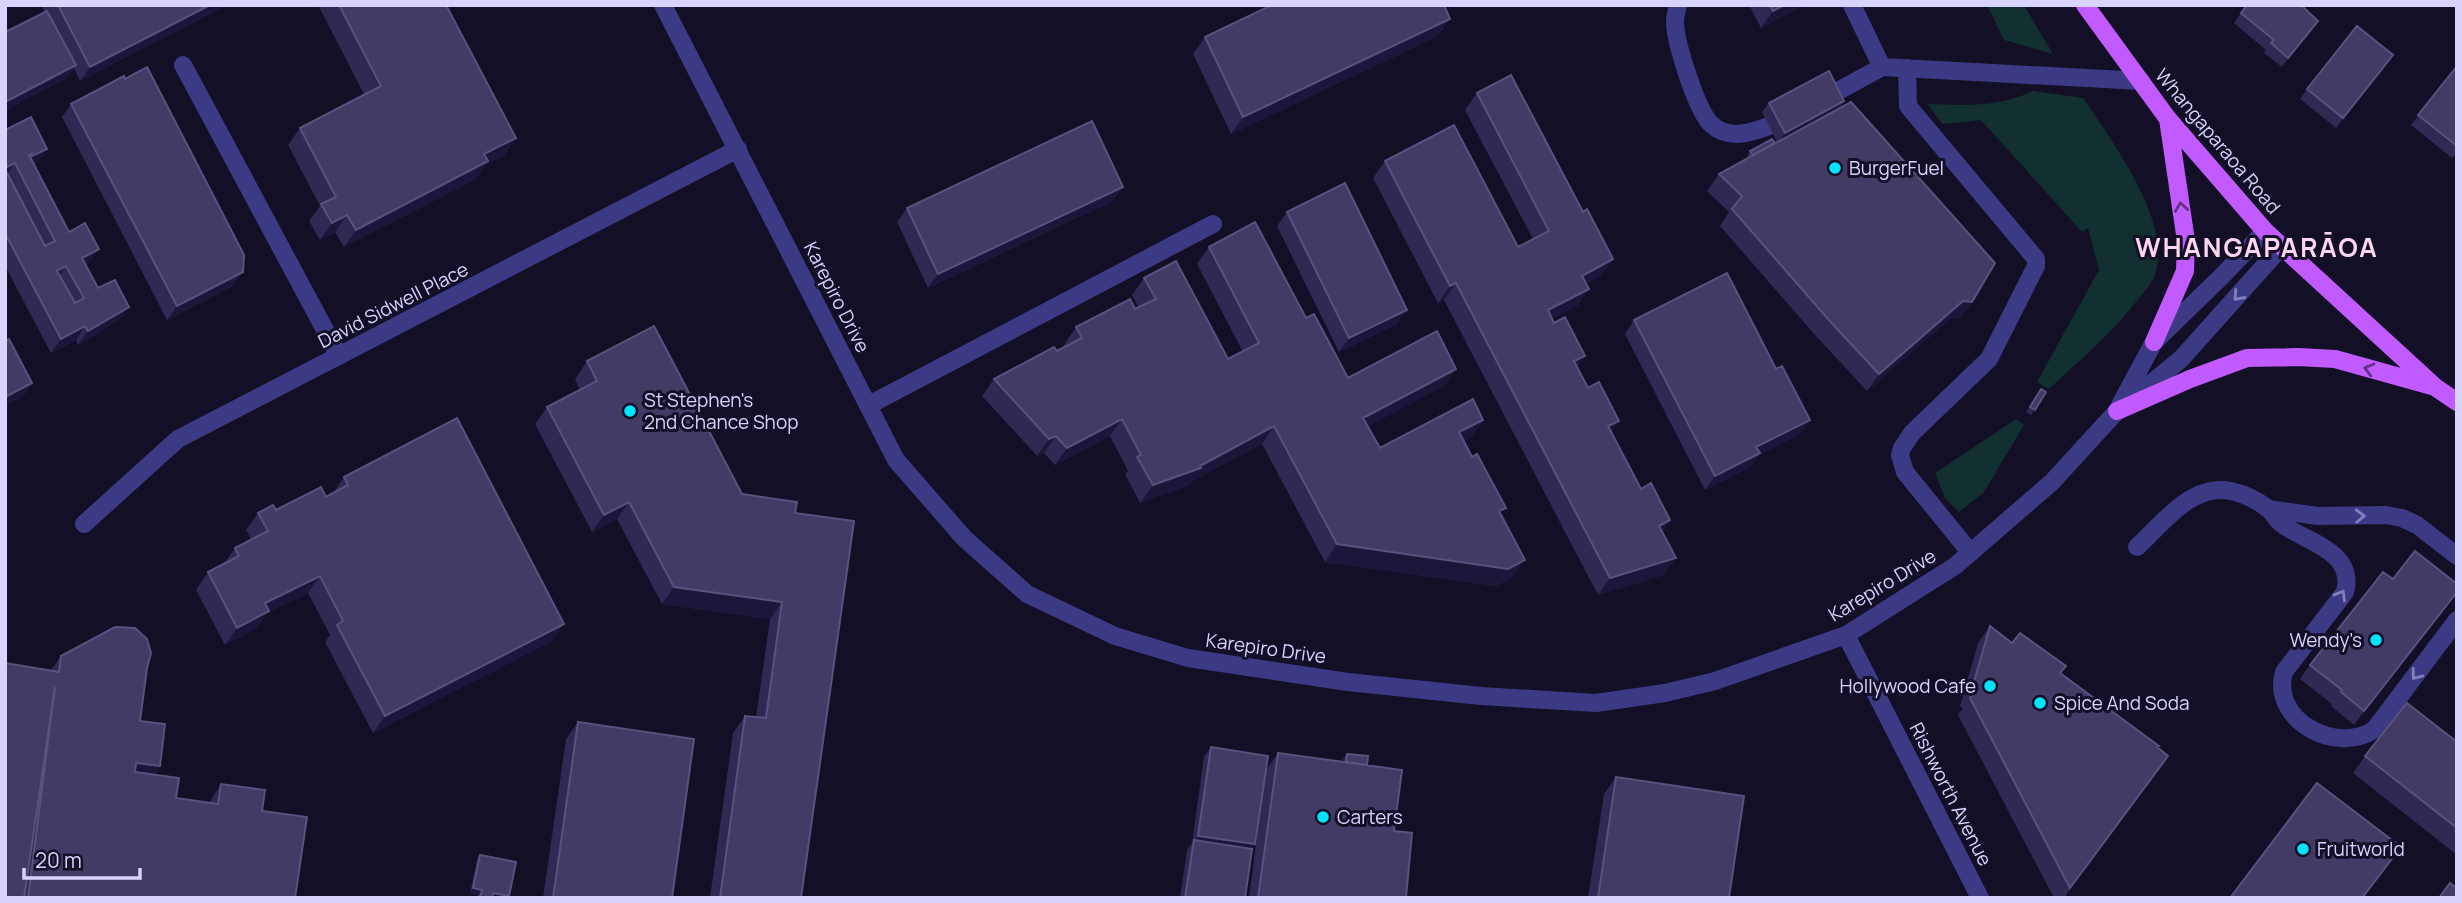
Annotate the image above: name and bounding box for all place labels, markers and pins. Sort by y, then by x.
place label: BurgerFuel [1849,155,1944,181]
marker: BurgerFuel [1827,160,1843,176]
place label: St Stephen's 2nd Chance Shop [644,387,798,435]
marker: St Stephen's 2nd Chance Shop [622,403,638,419]
place label: Wendy's [2290,627,2362,653]
marker: Wendy's [2368,632,2384,648]
place label: Hollywood Cafe [1840,673,1976,699]
marker: Hollywood Cafe [1982,678,1998,694]
place label: Spice And Soda [2054,690,2190,716]
marker: Spice And Soda [2032,695,2048,711]
place label: Carters [1337,804,1403,830]
marker: Carters [1315,809,1331,825]
place label: Fruitworld [2317,836,2405,862]
marker: Fruitworld [2295,841,2311,857]

